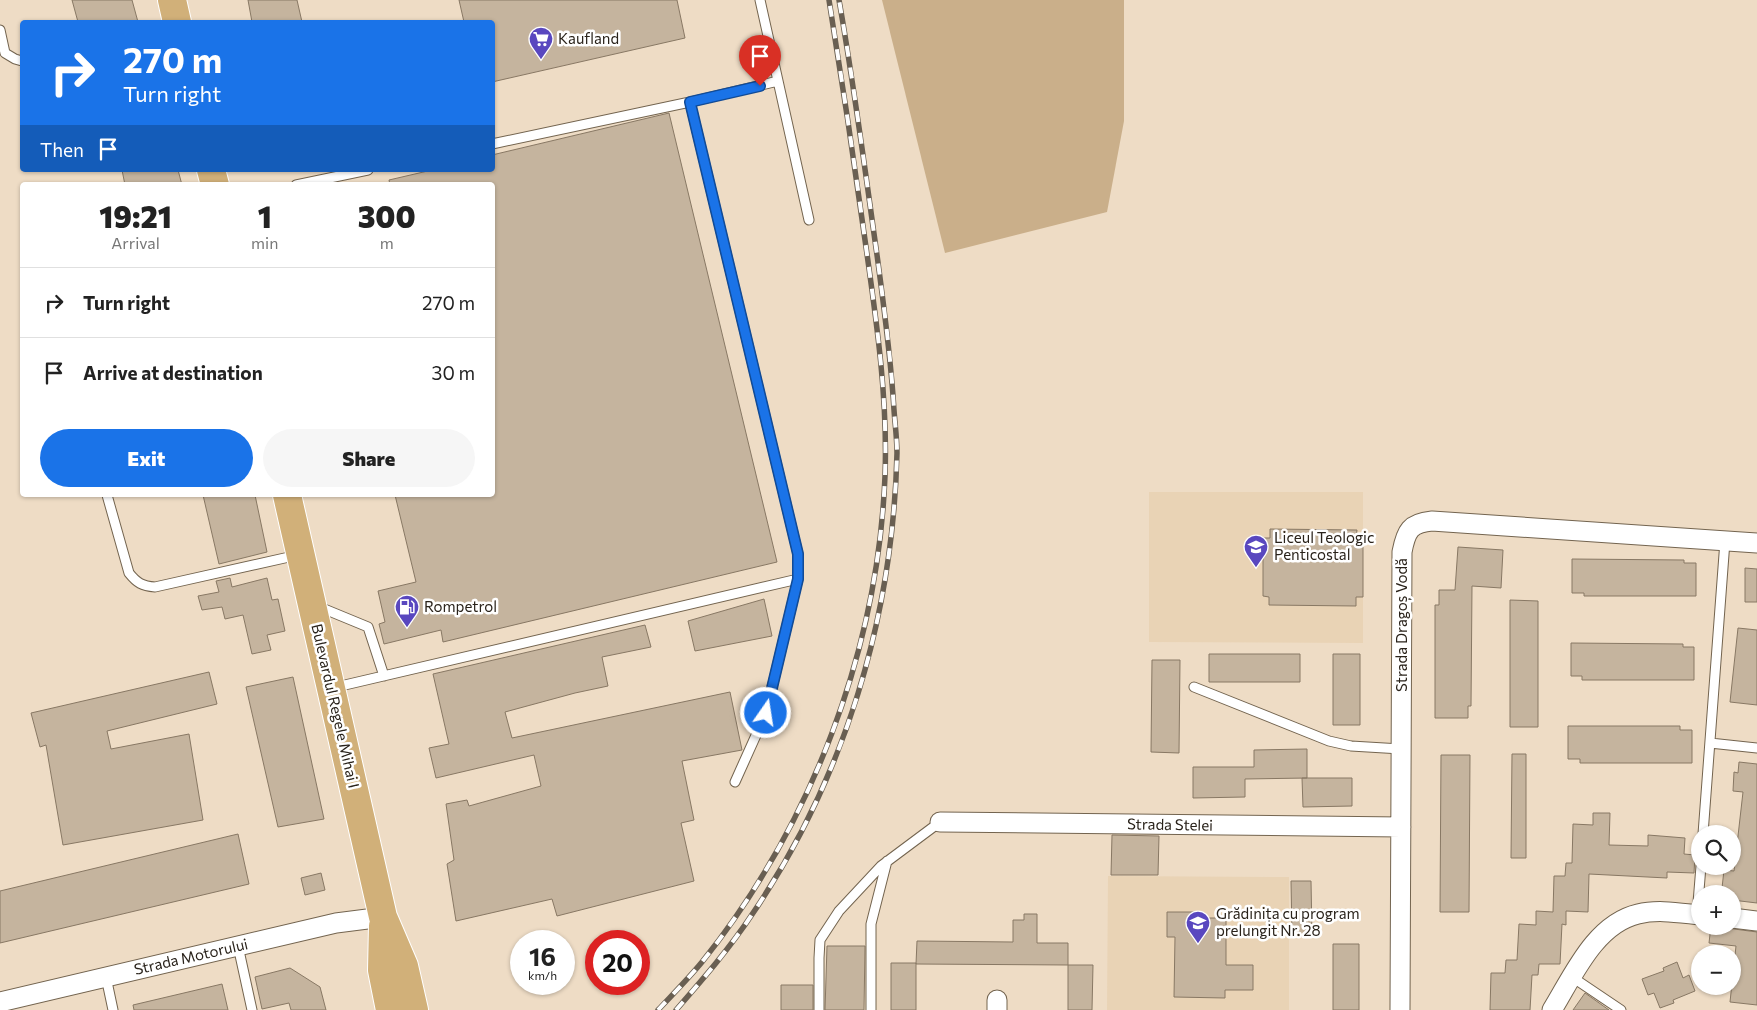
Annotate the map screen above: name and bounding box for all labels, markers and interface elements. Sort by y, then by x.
supermarket icon: Kaufland [528,26,554,60]
place label: Kaufland [558,29,619,47]
pin [739,35,781,86]
text: 270 m [123,37,222,80]
icon: right [40,40,105,105]
icon: arrive [746,42,774,70]
text: Turn right [123,80,221,107]
icon: arrive [94,135,122,163]
text: Then [40,138,84,161]
text: 19:21 [99,197,172,234]
text: 1 [258,197,272,234]
text: 300 [358,197,416,234]
text: Arrival [111,233,160,252]
text: min [251,233,278,252]
text: m [380,233,394,252]
icon: right [40,289,68,317]
text: Turn right [83,291,170,314]
text: 270 m [422,291,475,314]
icon: arrive [40,359,68,387]
text: Arrive at destination [83,361,263,384]
text: 30 m [432,361,475,384]
button: Exit [40,429,253,487]
button: Share [263,429,475,487]
place label: Liceul Teologic Penticostal [1274,528,1374,563]
school or university icon: Liceul Teologic Penticostal [1243,534,1269,568]
street label: Strada Dragoș Vodă [1392,558,1412,692]
fuel station icon: Rompetrol [394,594,420,628]
place label: Rompetrol [424,597,497,615]
street label: Bulevardul Regele Mihai I [308,622,364,790]
position arrow [739,686,791,738]
street label: Strada Stelei [1127,814,1213,834]
map controls [1691,825,1741,995]
button: search [1691,825,1741,875]
button: + [1691,885,1741,935]
place label: Grădinița cu program prelungit Nr. 28 [1216,904,1360,939]
school or university icon: Grădinița cu program prelungit Nr. 28 [1185,910,1211,944]
speed limit sign: 20 [585,930,650,995]
street label: Strada Motorului [132,934,250,978]
text: 16 [529,941,556,971]
button: − [1691,945,1741,995]
text: km/h [528,968,557,982]

